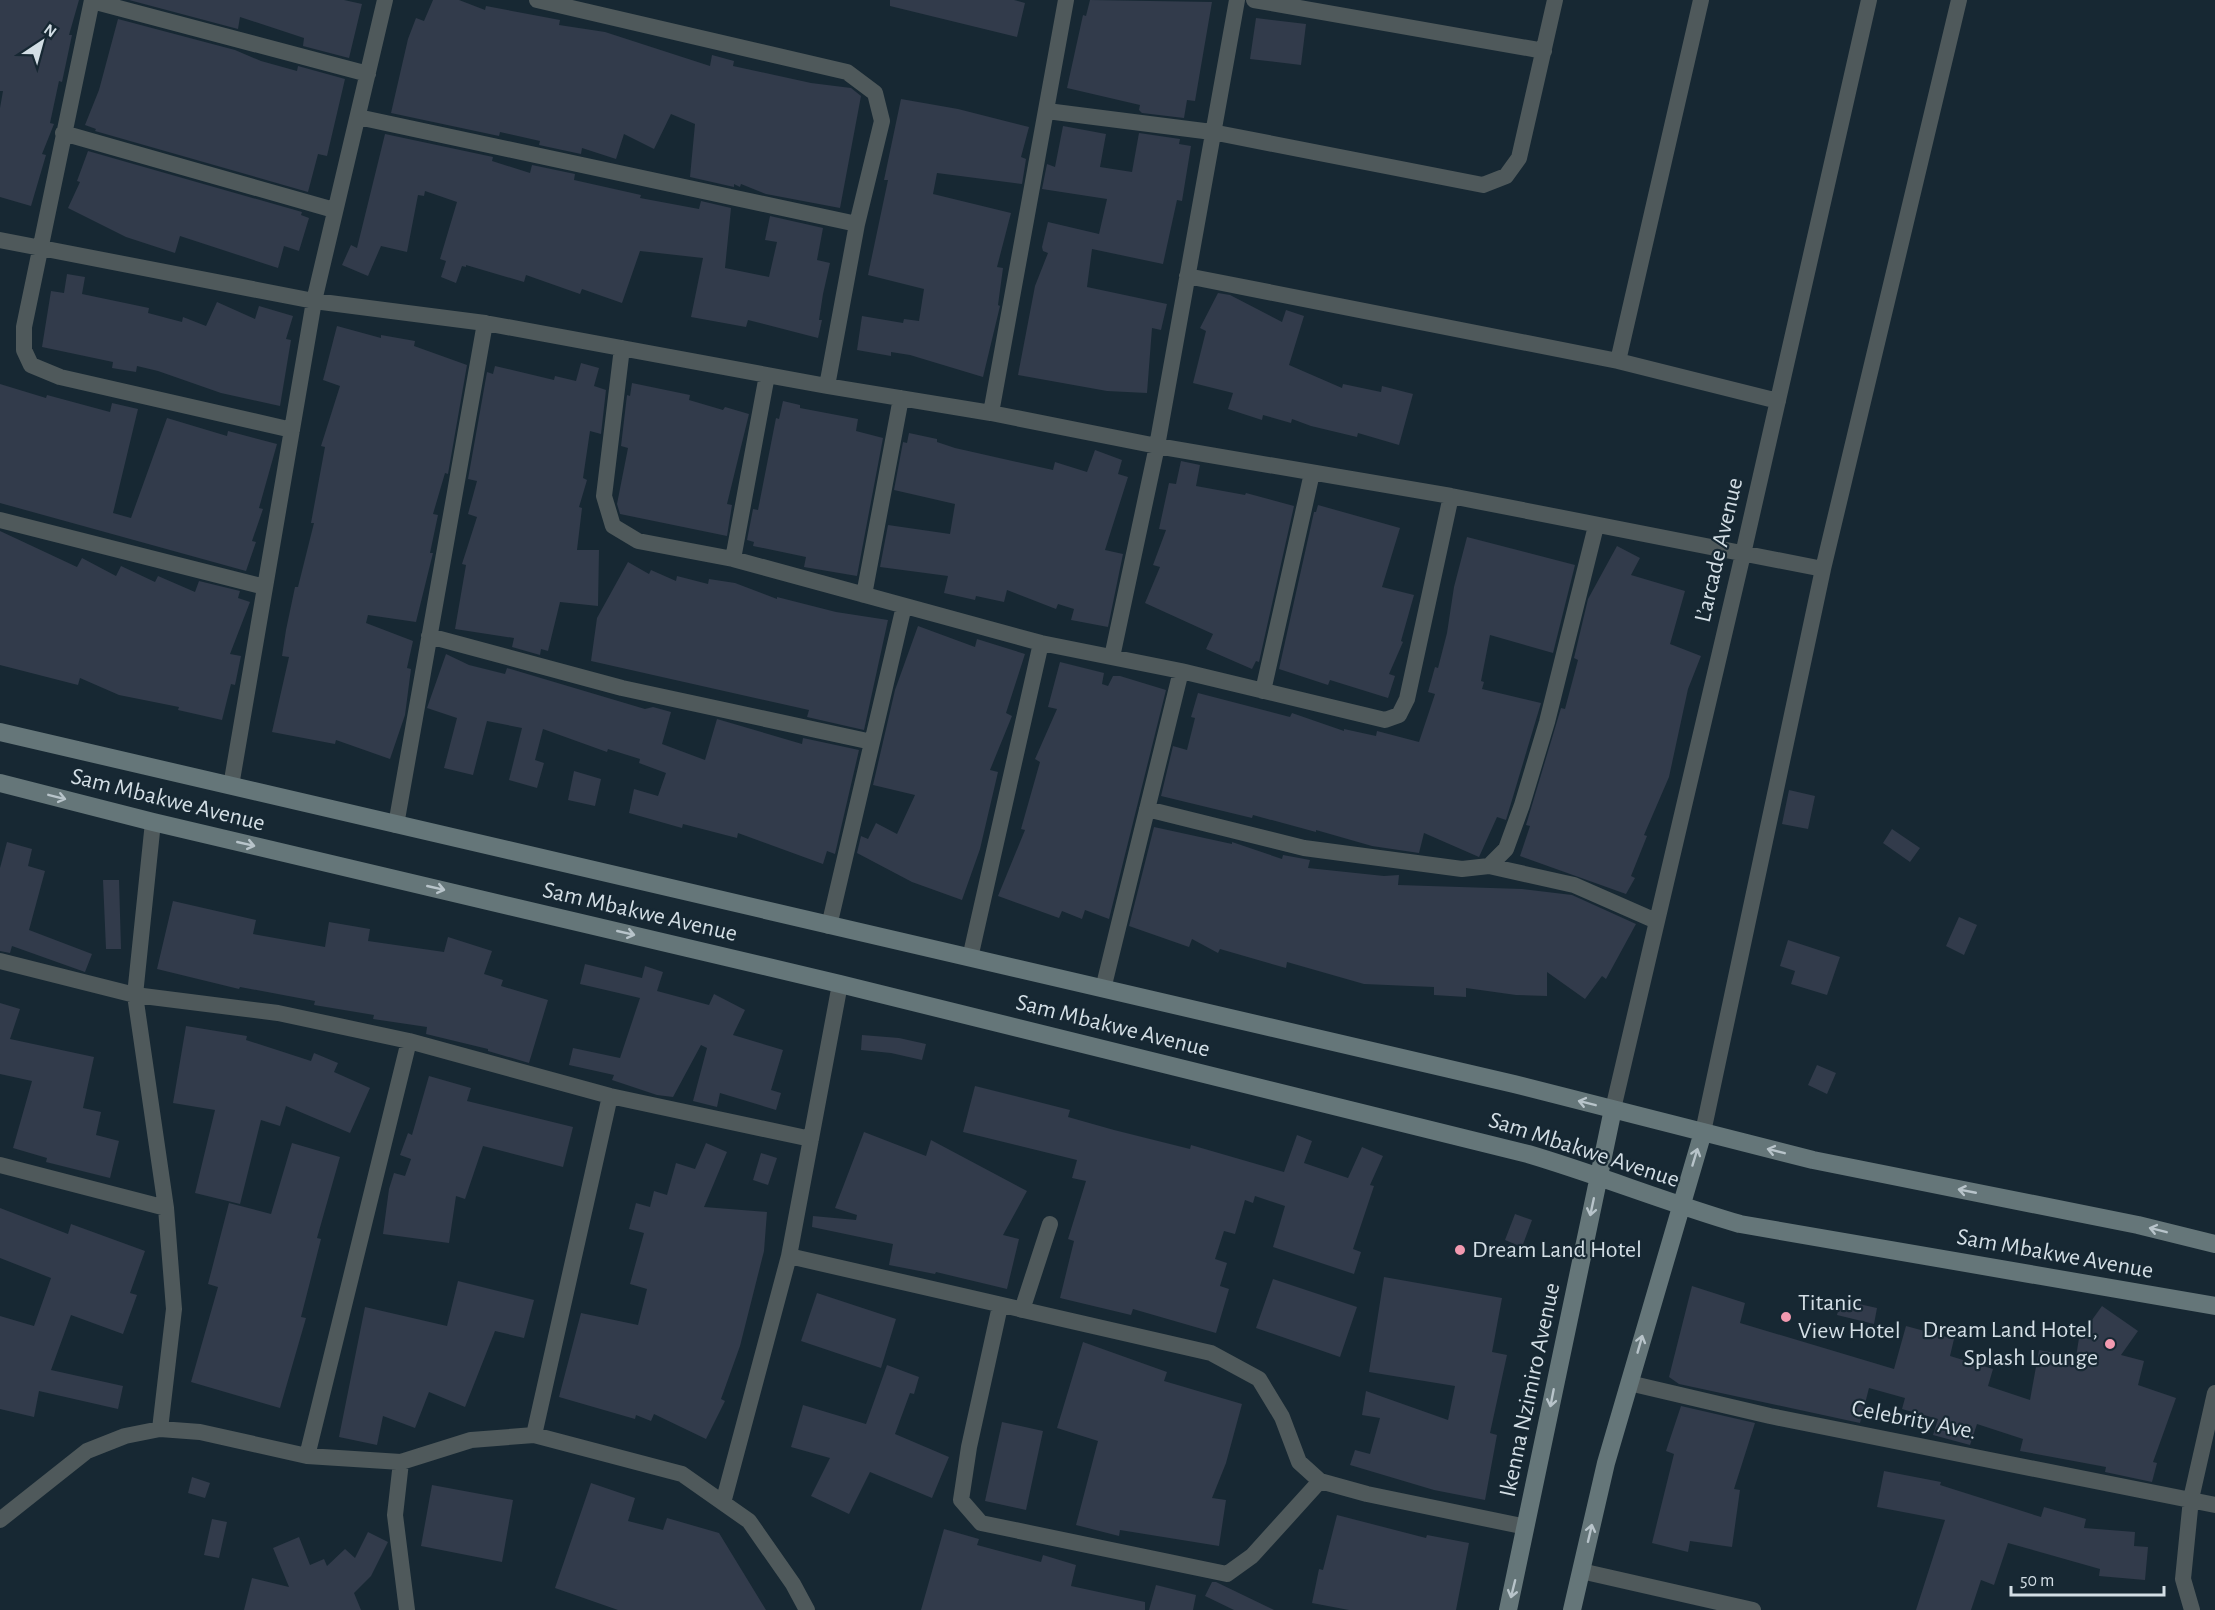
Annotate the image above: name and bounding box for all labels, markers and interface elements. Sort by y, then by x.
north arrow [12,12,72,72]
text: N [41,21,59,40]
street label: L’arcade Avenue [1691,475,1747,625]
street label: Sam Mbakwe Avenue [69,764,267,836]
one-way arrow [47,792,66,804]
one-way arrow [236,838,255,850]
street label: Sam Mbakwe Avenue [540,878,740,946]
one-way arrow [426,883,445,895]
one-way arrow [616,928,635,940]
street label: Sam Mbakwe Avenue [1014,990,1212,1062]
one-way arrow [1578,1096,1597,1108]
street label: Sam Mbakwe Avenue [1486,1108,1682,1192]
one-way arrow [1767,1145,1786,1156]
one-way arrow [1690,1148,1701,1167]
one-way arrow [1958,1185,1977,1196]
one-way arrow [1585,1198,1597,1217]
one-way arrow [2149,1224,2168,1235]
street label: Sam Mbakwe Avenue [1955,1225,2155,1283]
place label: Dream Land Hotel [1472,1238,1642,1262]
marker: Dream Land Hotel [1453,1243,1467,1257]
street label: Ikenna Nzimiro Avenue [1496,1281,1564,1499]
place label: Titanic View Hotel [1798,1291,1901,1343]
marker: Titanic View Hotel [1779,1310,1793,1324]
place label: Dream Land Hotel, Splash Lounge [1923,1318,2098,1370]
one-way arrow [1635,1335,1646,1354]
marker: Dream Land Hotel, Splash Lounge [2103,1337,2117,1351]
one-way arrow [1546,1388,1557,1408]
street label: Celebrity Ave. [1850,1396,1978,1444]
one-way arrow [1585,1523,1596,1543]
scale bar [2011,1559,2164,1597]
text: 50 m [2020,1572,2054,1590]
one-way arrow [1506,1579,1518,1598]

